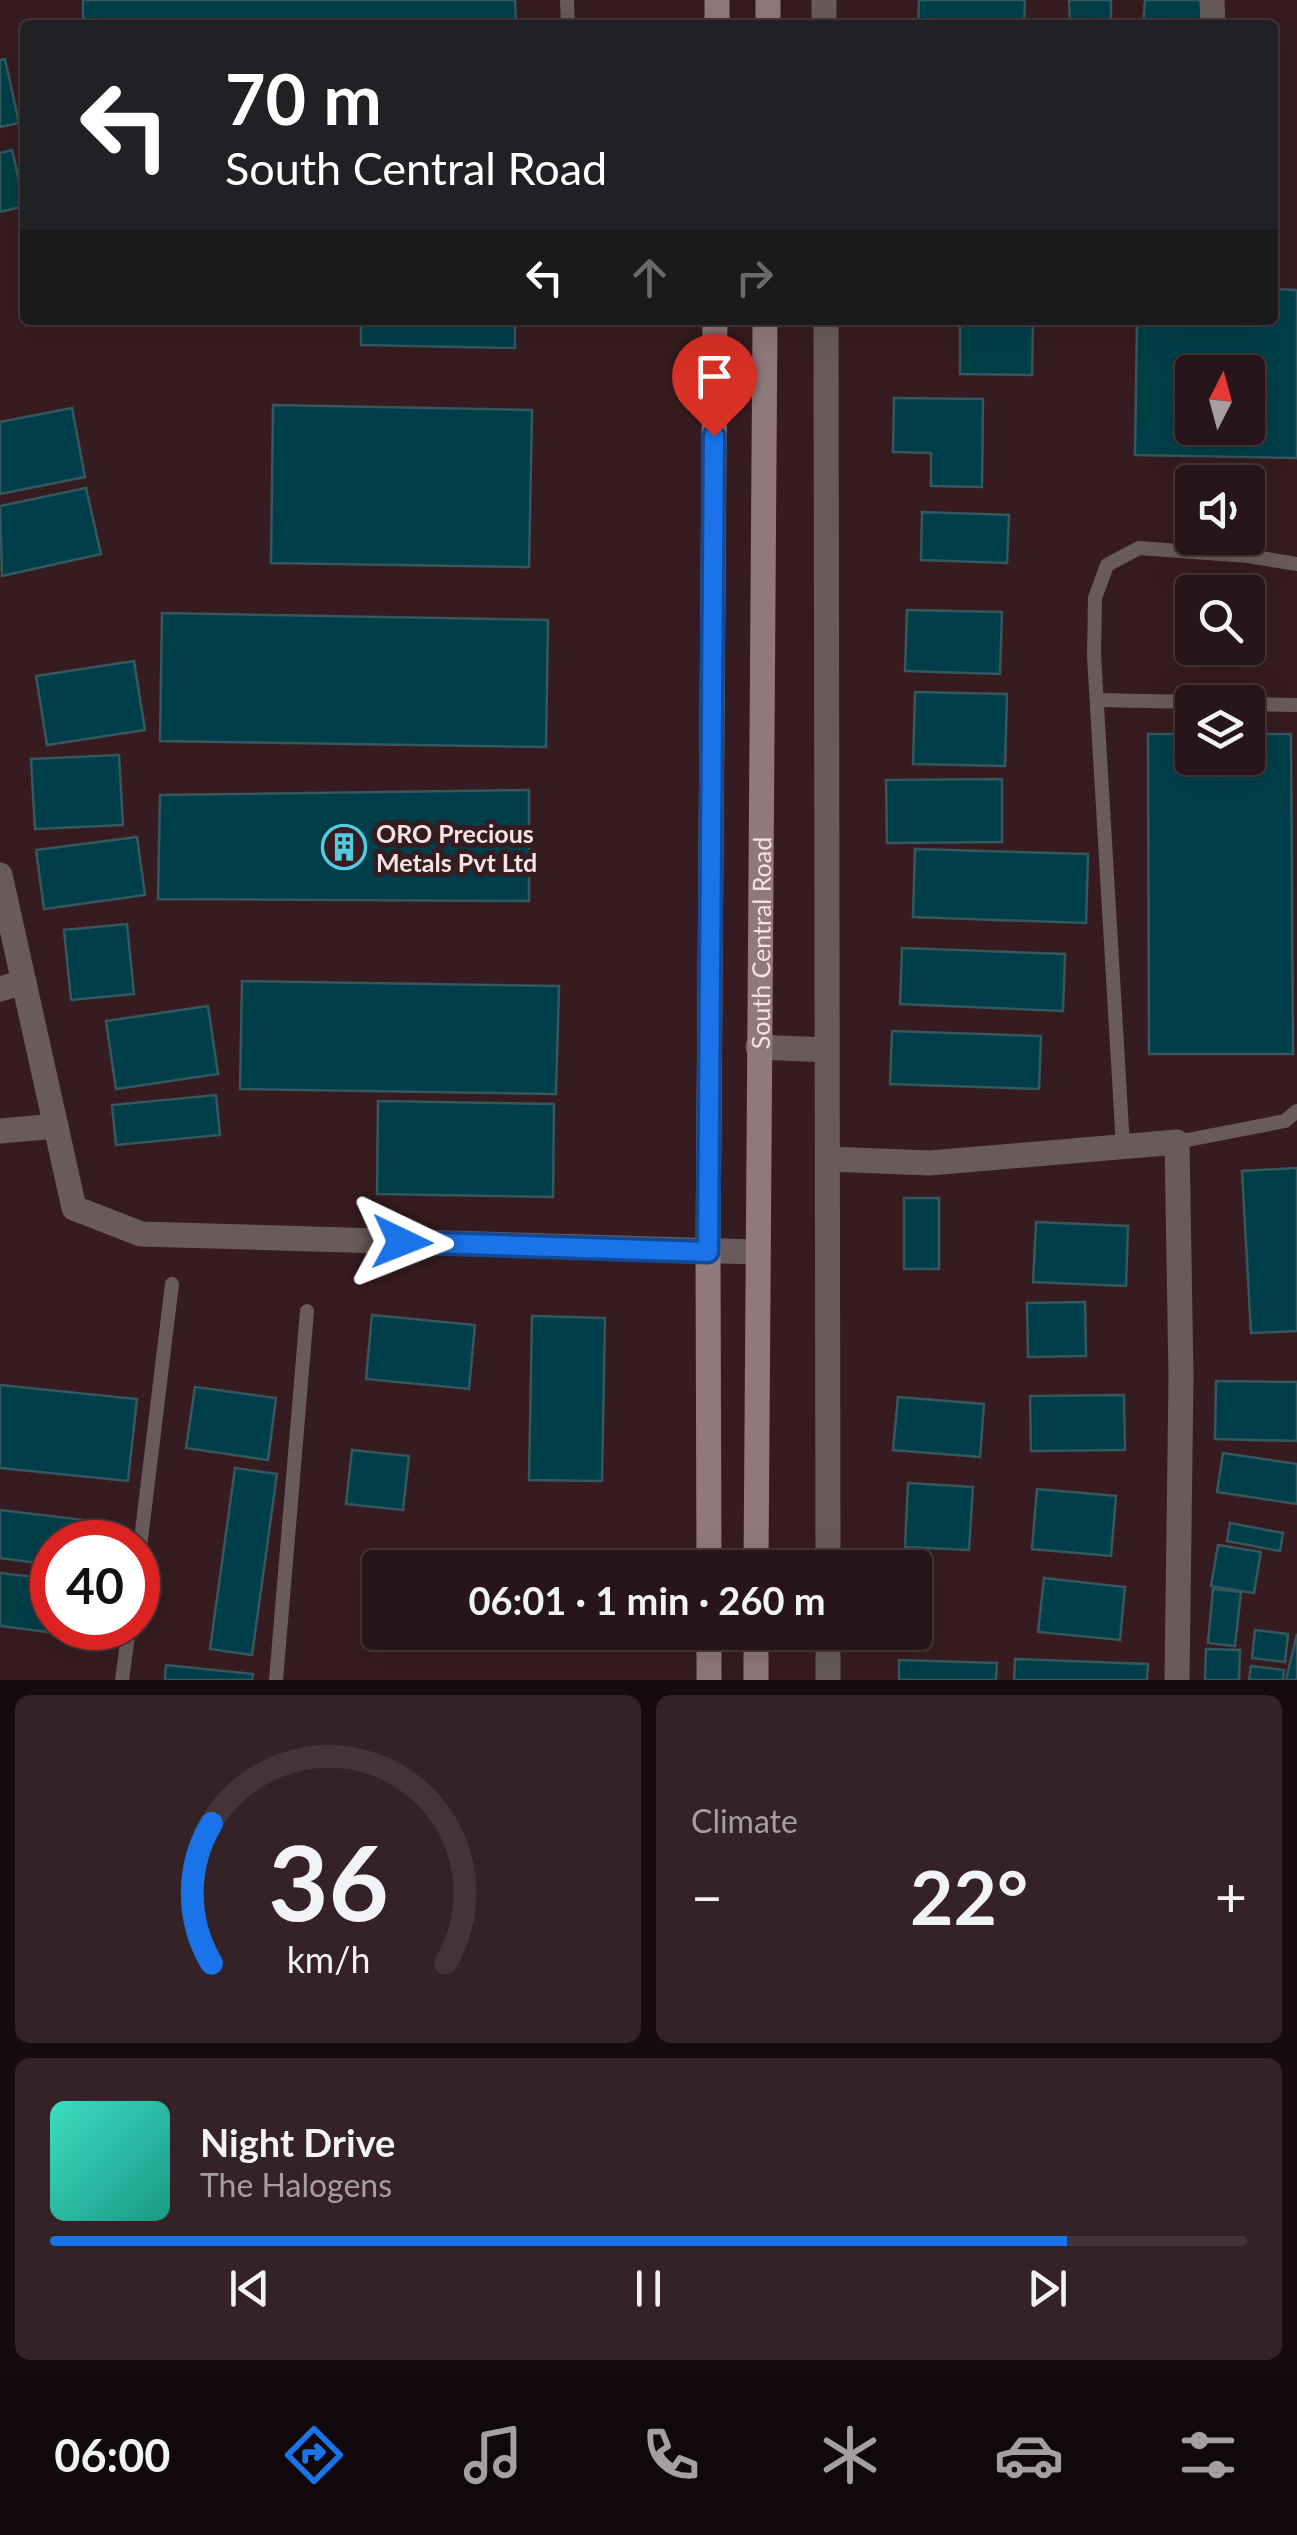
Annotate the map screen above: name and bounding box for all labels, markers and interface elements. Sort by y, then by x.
text: 70 m [225,56,382,140]
icon: left [60,60,190,190]
text: South Central Road [225,141,607,195]
icon: left [517,250,572,305]
icon: ahead [622,250,677,305]
icon: right [727,250,782,305]
pin [672,334,757,437]
icon: arrive [687,349,742,404]
north arrow [1175,355,1265,445]
map controls [1175,355,1265,775]
button: sound [1175,465,1265,555]
button: search [1175,575,1265,665]
button: layers [1175,685,1265,775]
place label: ORO Precious Metals Pvt Ltd [376,818,537,877]
building icon: ORO Precious Metals Pvt Ltd [321,824,367,870]
street label: South Central Road [745,837,776,1049]
position arrow [350,1190,454,1294]
speed limit sign: 40 [30,1520,160,1650]
text: 06:01 · 1 min · 260 m [468,1577,826,1623]
text: Climate [691,1801,798,1840]
text: 36 [268,1818,388,1943]
text: 22° [910,1851,1028,1941]
text: − [691,1863,723,1929]
text: + [1215,1863,1247,1929]
text: km/h [286,1938,370,1981]
text: Night Drive [200,2119,395,2165]
text: The Halogens [200,2165,392,2204]
icon: previous [222,2261,277,2316]
icon: pause [621,2261,676,2316]
icon: next [1020,2261,1075,2316]
icon: directions [279,2420,349,2490]
icon: music [458,2420,528,2490]
icon: phone [636,2420,706,2490]
icon: climate [815,2420,885,2490]
icon: car [994,2420,1064,2490]
icon: filters [1173,2420,1243,2490]
text: 06:00 [54,2428,170,2482]

